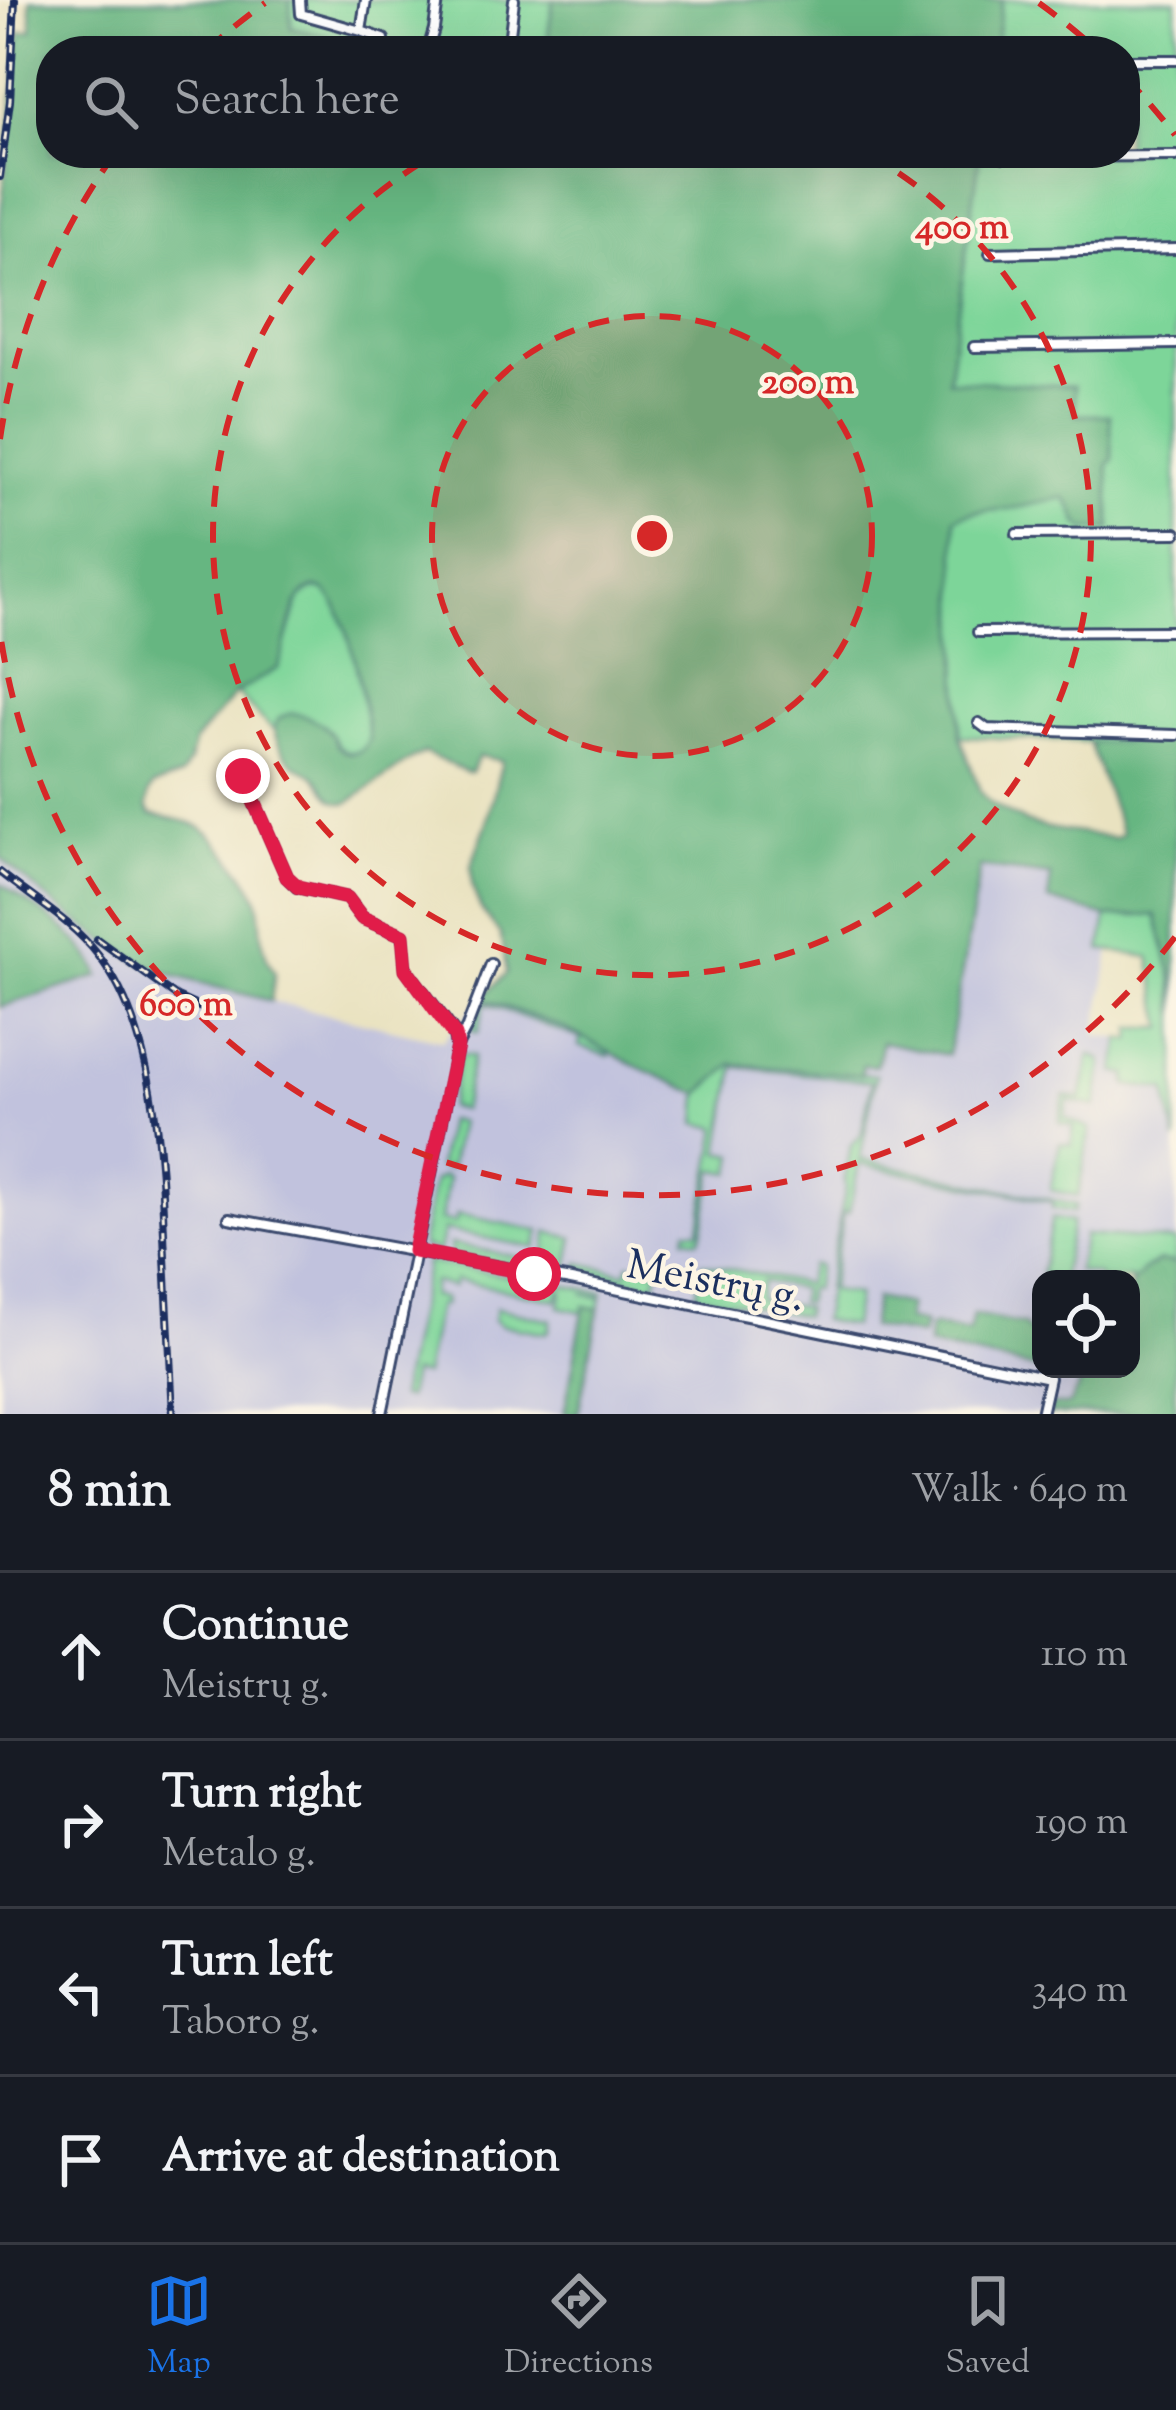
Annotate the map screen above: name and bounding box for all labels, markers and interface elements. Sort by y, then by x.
search box [36,36,1140,168]
icon: search [78,69,144,135]
text: Search here [174,70,400,135]
text: 400 m [914,203,1009,255]
text: 200 m [762,358,854,410]
centre of rings [631,515,673,557]
route end [216,749,270,803]
text: 600 m [139,980,233,1032]
street label: Meistrų g. [621,1237,809,1331]
route start [507,1247,561,1301]
map controls [1032,1270,1140,1378]
button: locate [1032,1270,1140,1378]
text: 8 min [48,1456,171,1529]
text: Walk · 640 m [911,1464,1128,1520]
text: Continue [162,1595,349,1660]
icon: ahead [48,1623,114,1689]
text: 110 m [1041,1628,1128,1684]
text: Meistrų g. [162,1660,329,1716]
text: Turn right [162,1763,361,1828]
icon: right [48,1791,114,1857]
text: 190 m [1035,1796,1128,1852]
text: Metalo g. [162,1828,316,1884]
text: Turn left [162,1931,333,1996]
icon: left [48,1959,114,2025]
text: 340 m [1032,1964,1128,2020]
text: Taboro g. [162,1996,319,2052]
icon: arrive [48,2127,114,2193]
text: Arrive at destination [162,2127,560,2192]
tab: Map [146,2268,212,2388]
tab: Directions [504,2268,653,2388]
tab: Saved [945,2268,1030,2388]

